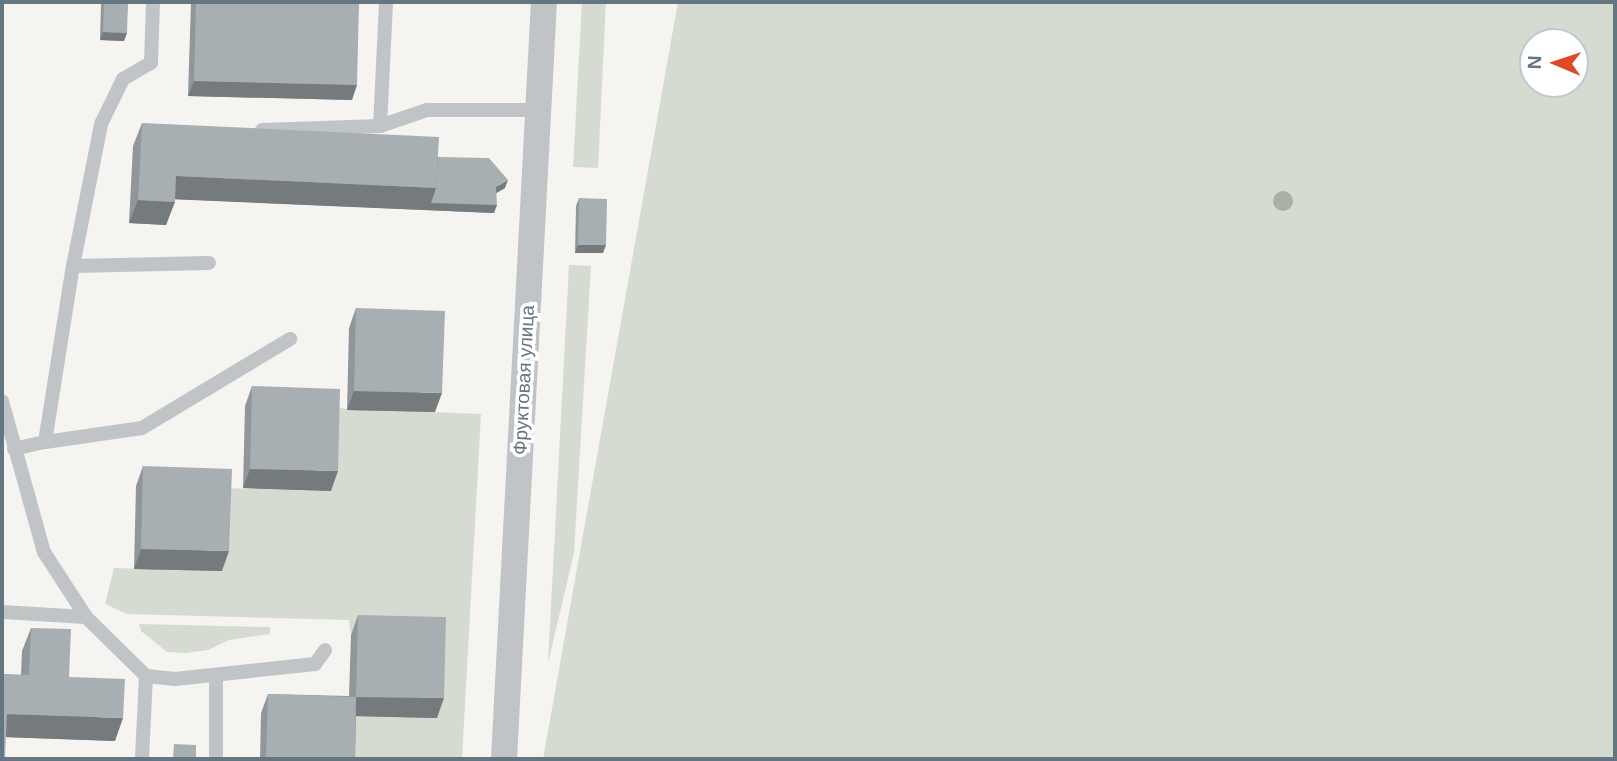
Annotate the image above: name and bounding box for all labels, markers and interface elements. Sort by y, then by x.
north arrow [1519,28,1589,98]
text: N [1524,55,1545,70]
street label: Фруктовая улица [509,304,539,456]

